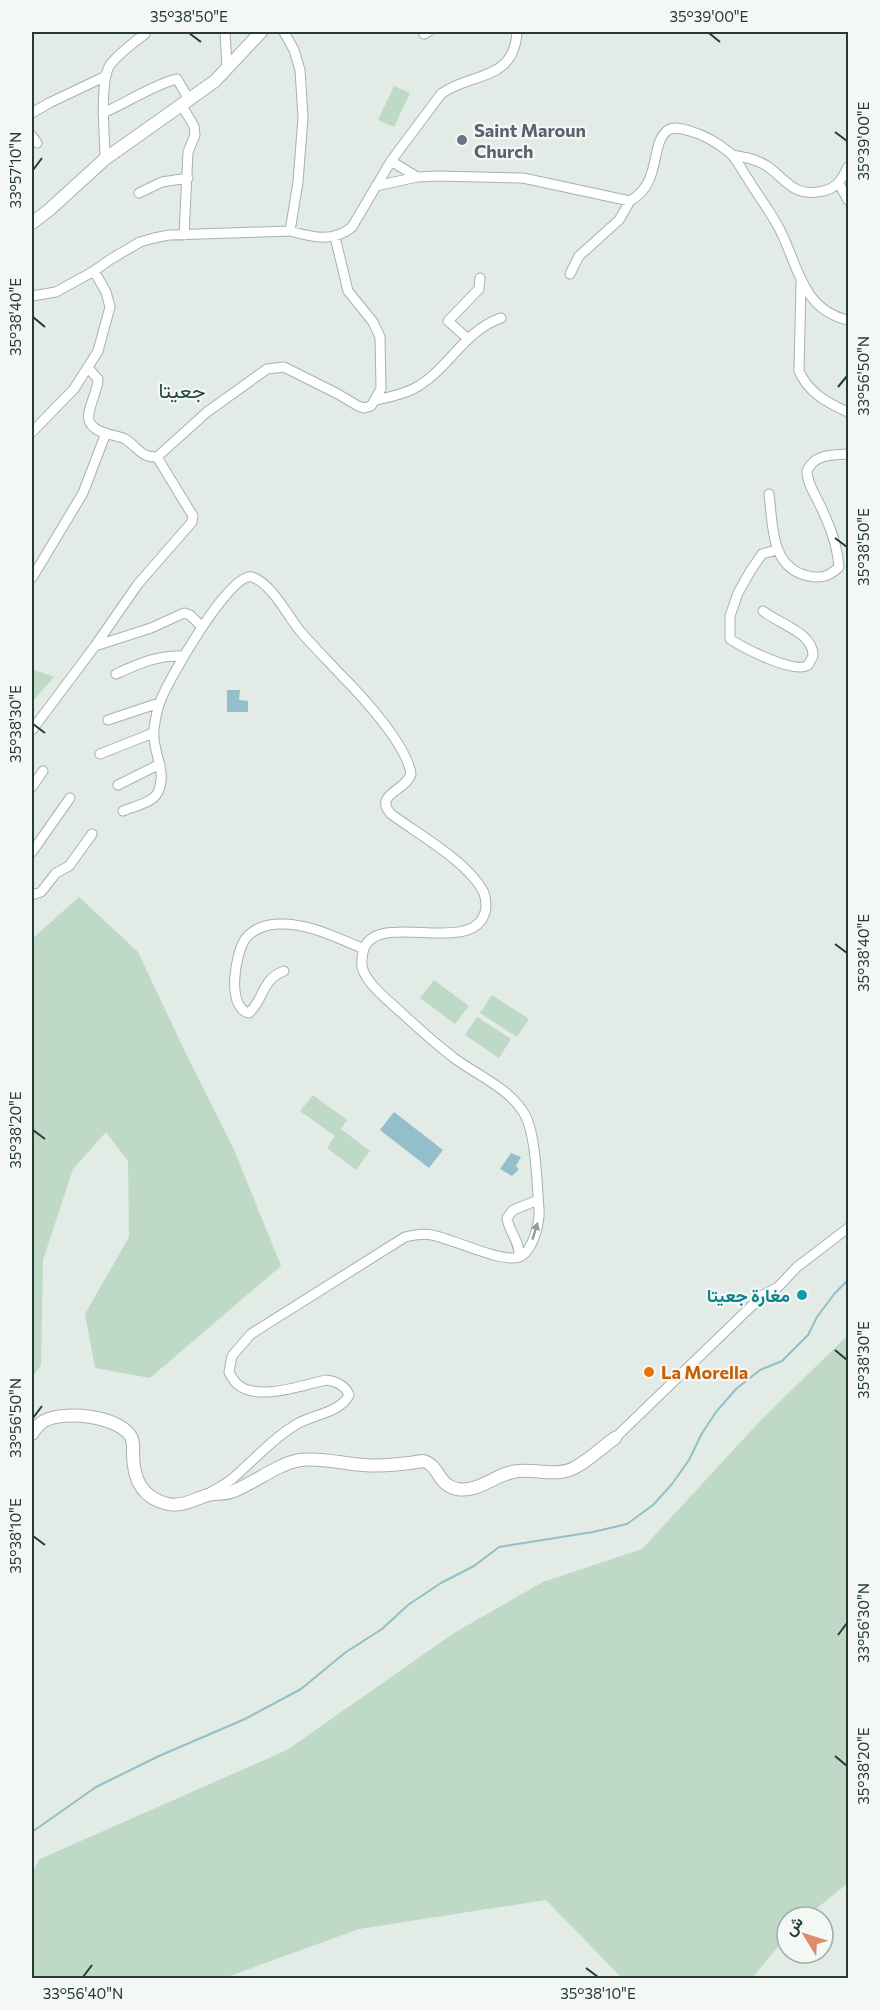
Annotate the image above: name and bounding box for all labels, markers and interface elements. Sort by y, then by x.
text: 35°38'50"E [150,7,228,25]
text: 35°39'00"E [670,7,749,25]
text: 35°39'00"E [854,101,872,181]
place label: Saint Maroun Church [474,119,586,162]
text: 33°57'10"N [6,132,24,208]
marker: Saint Maroun Church [455,133,469,147]
text: 35°38'40"E [6,278,24,356]
text: 33°56'50"N [854,336,872,416]
district label: جعيتا [158,377,206,403]
text: 35°38'50"E [854,508,872,586]
text: 35°38'30"E [6,685,24,763]
text: 35°38'40"E [854,914,872,992]
text: 35°38'20"E [6,1091,24,1169]
one-way arrow [531,1222,541,1240]
place label: مغارة جعيتا [707,1284,790,1307]
marker: مغارة جعيتا [795,1288,809,1302]
text: 35°38'30"E [854,1321,872,1399]
place label: La Morella [661,1361,748,1383]
marker: La Morella [642,1365,656,1379]
text: 33°56'50"N [6,1378,24,1458]
text: 35°38'10"E [6,1498,24,1574]
text: 33°56'30"N [854,1583,872,1663]
text: 35°38'20"E [854,1727,872,1805]
north arrow [775,1905,835,1965]
text: ش [779,1912,807,1940]
text: 33°56'40"N [43,1984,123,2002]
text: 35°38'10"E [560,1984,636,2002]

